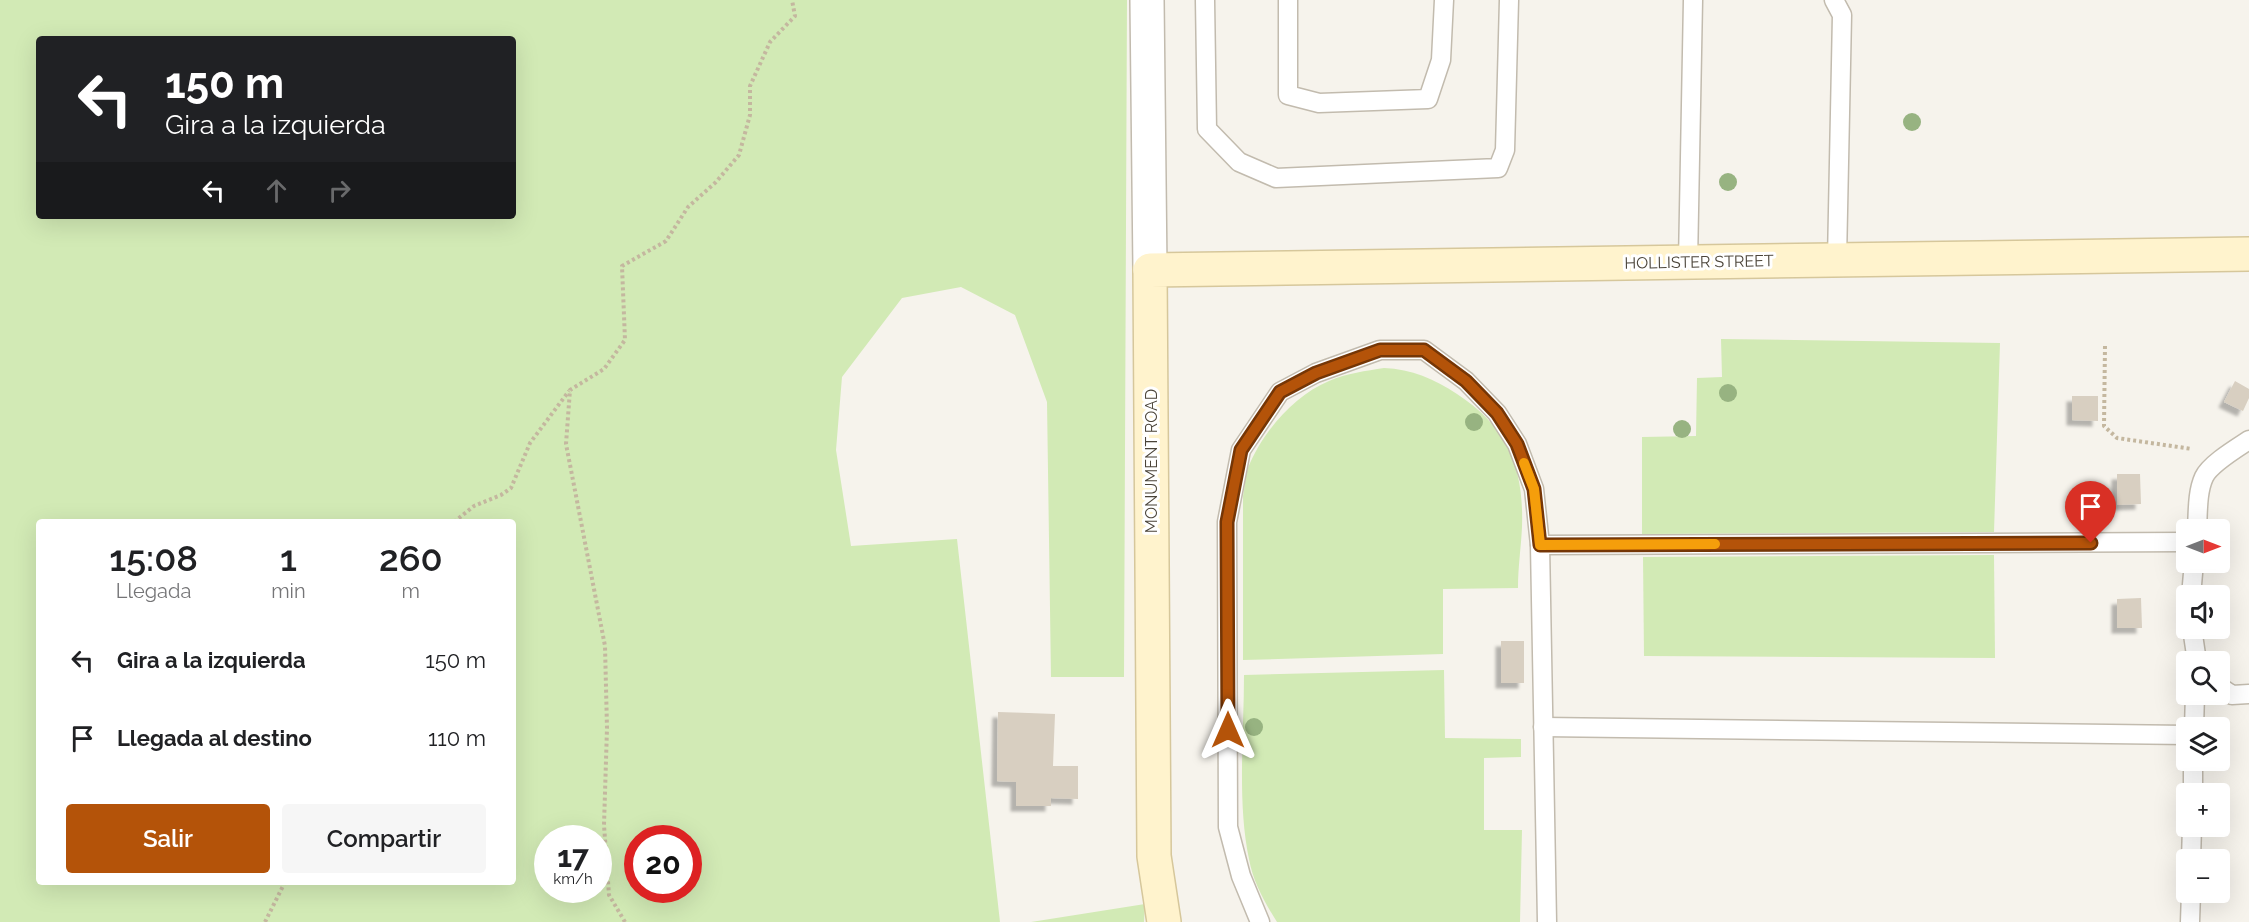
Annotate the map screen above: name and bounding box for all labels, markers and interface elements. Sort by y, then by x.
text: 150 m [165,59,284,108]
icon: left [66,60,144,138]
text: Gira a la izquierda [165,109,386,140]
icon: left [197,174,230,207]
icon: ahead [260,174,293,207]
icon: right [323,174,356,207]
street label: HOLLISTER STREET [1624,251,1774,273]
street label: MONUMENT ROAD [1142,389,1161,533]
pin [2065,481,2116,543]
icon: arrive [2074,490,2107,523]
north arrow [2176,519,2230,573]
map controls [2176,519,2230,903]
text: 15:08 [109,537,198,579]
text: 1 [280,537,297,579]
text: 260 [379,537,443,579]
text: Llegada [116,579,191,603]
text: min [271,579,306,603]
text: m [402,579,420,603]
button: sound [2176,585,2230,639]
icon: left [66,644,99,677]
text: Gira a la izquierda [117,647,306,673]
text: 150 m [425,647,486,673]
button: search [2176,651,2230,705]
position arrow [1196,698,1260,762]
button: layers [2176,717,2230,771]
icon: arrive [66,722,99,755]
text: Llegada al destino [117,725,312,751]
text: 110 m [428,725,486,751]
button: + [2176,783,2230,837]
button: Salir [66,804,270,873]
button: Compartir [282,804,486,873]
speed limit sign: 20 [624,825,702,903]
text: 17 [557,839,589,874]
button: − [2176,849,2230,903]
text: km/h [553,870,593,888]

